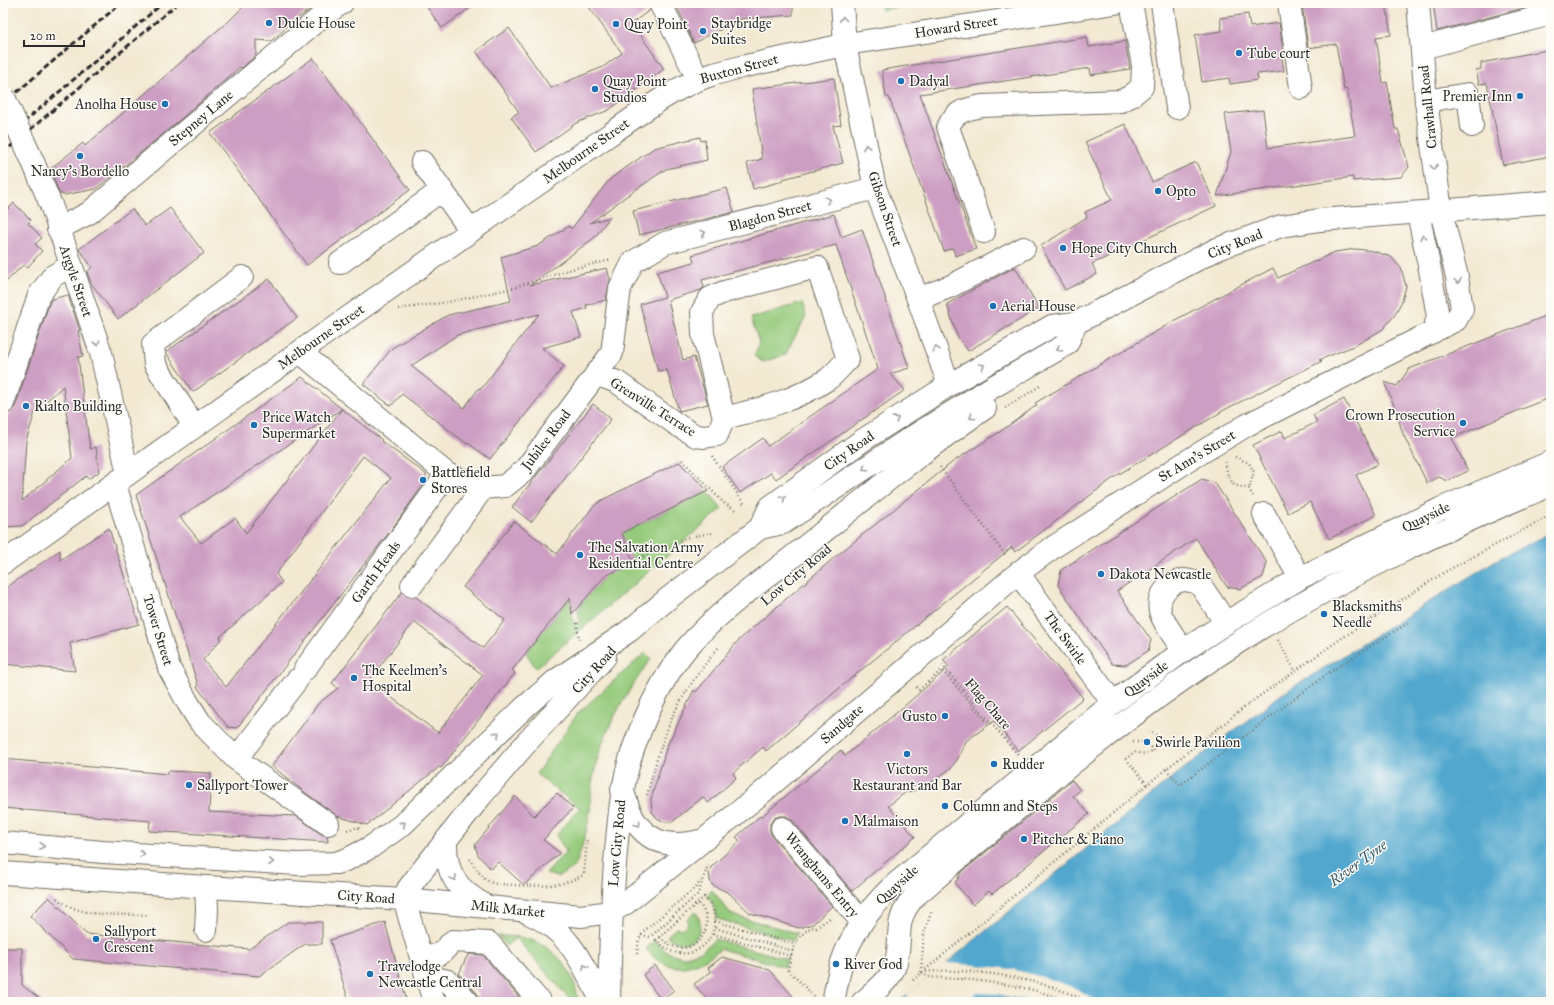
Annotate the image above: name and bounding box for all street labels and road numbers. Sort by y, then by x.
street label: Howard Street [913,12,999,42]
street label: Buxton Street [698,50,780,88]
street label: Crawhall Road [1415,64,1441,150]
street label: Stepney Lane [165,86,237,150]
street label: Melbourne Street [539,115,633,187]
street label: Gibson Street [864,169,906,249]
street label: Blagdon Street [727,197,813,235]
street label: City Road [1205,225,1265,263]
street label: Argyle Street [55,242,96,319]
street label: Melbourne Street [274,301,368,373]
street label: Grenville Terrace [607,374,699,440]
street label: Jubilee Road [516,406,575,476]
street label: St Ann's Street [1155,426,1239,486]
street label: City Road [820,427,878,475]
street label: Quayside [1399,498,1453,536]
street label: Garth Heads [348,537,404,607]
street label: Low City Road [757,540,835,610]
street label: Tower Street [139,592,177,668]
street label: The Swirle [1040,608,1090,668]
street label: City Road [568,643,620,697]
street label: Quayside [1120,657,1172,701]
street label: Flag Chare [961,675,1015,733]
street label: Sandgate [817,700,867,747]
street label: Low City Road [605,799,629,887]
street label: Wranghams Entry [781,829,863,921]
street label: Quayside [872,861,922,909]
street label: City Road [337,887,395,907]
street label: Milk Market [470,897,546,921]

